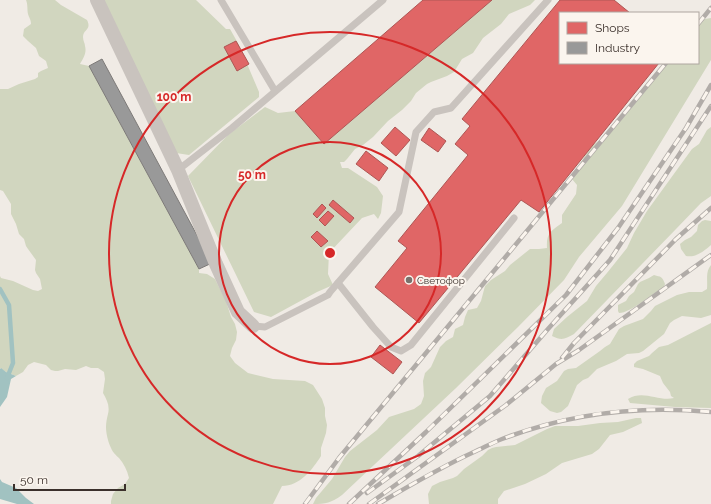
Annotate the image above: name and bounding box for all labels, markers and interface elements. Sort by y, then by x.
legend [559,12,699,64]
text: Shops [595,21,630,35]
text: Industry [595,41,641,55]
text: 100 m [157,90,191,104]
text: 50 m [238,168,266,182]
centre of rings [323,246,337,260]
marker: Светофор [404,275,414,285]
place label: Светофор [417,275,465,286]
scale bar [14,466,125,492]
text: 50 m [20,473,48,487]

